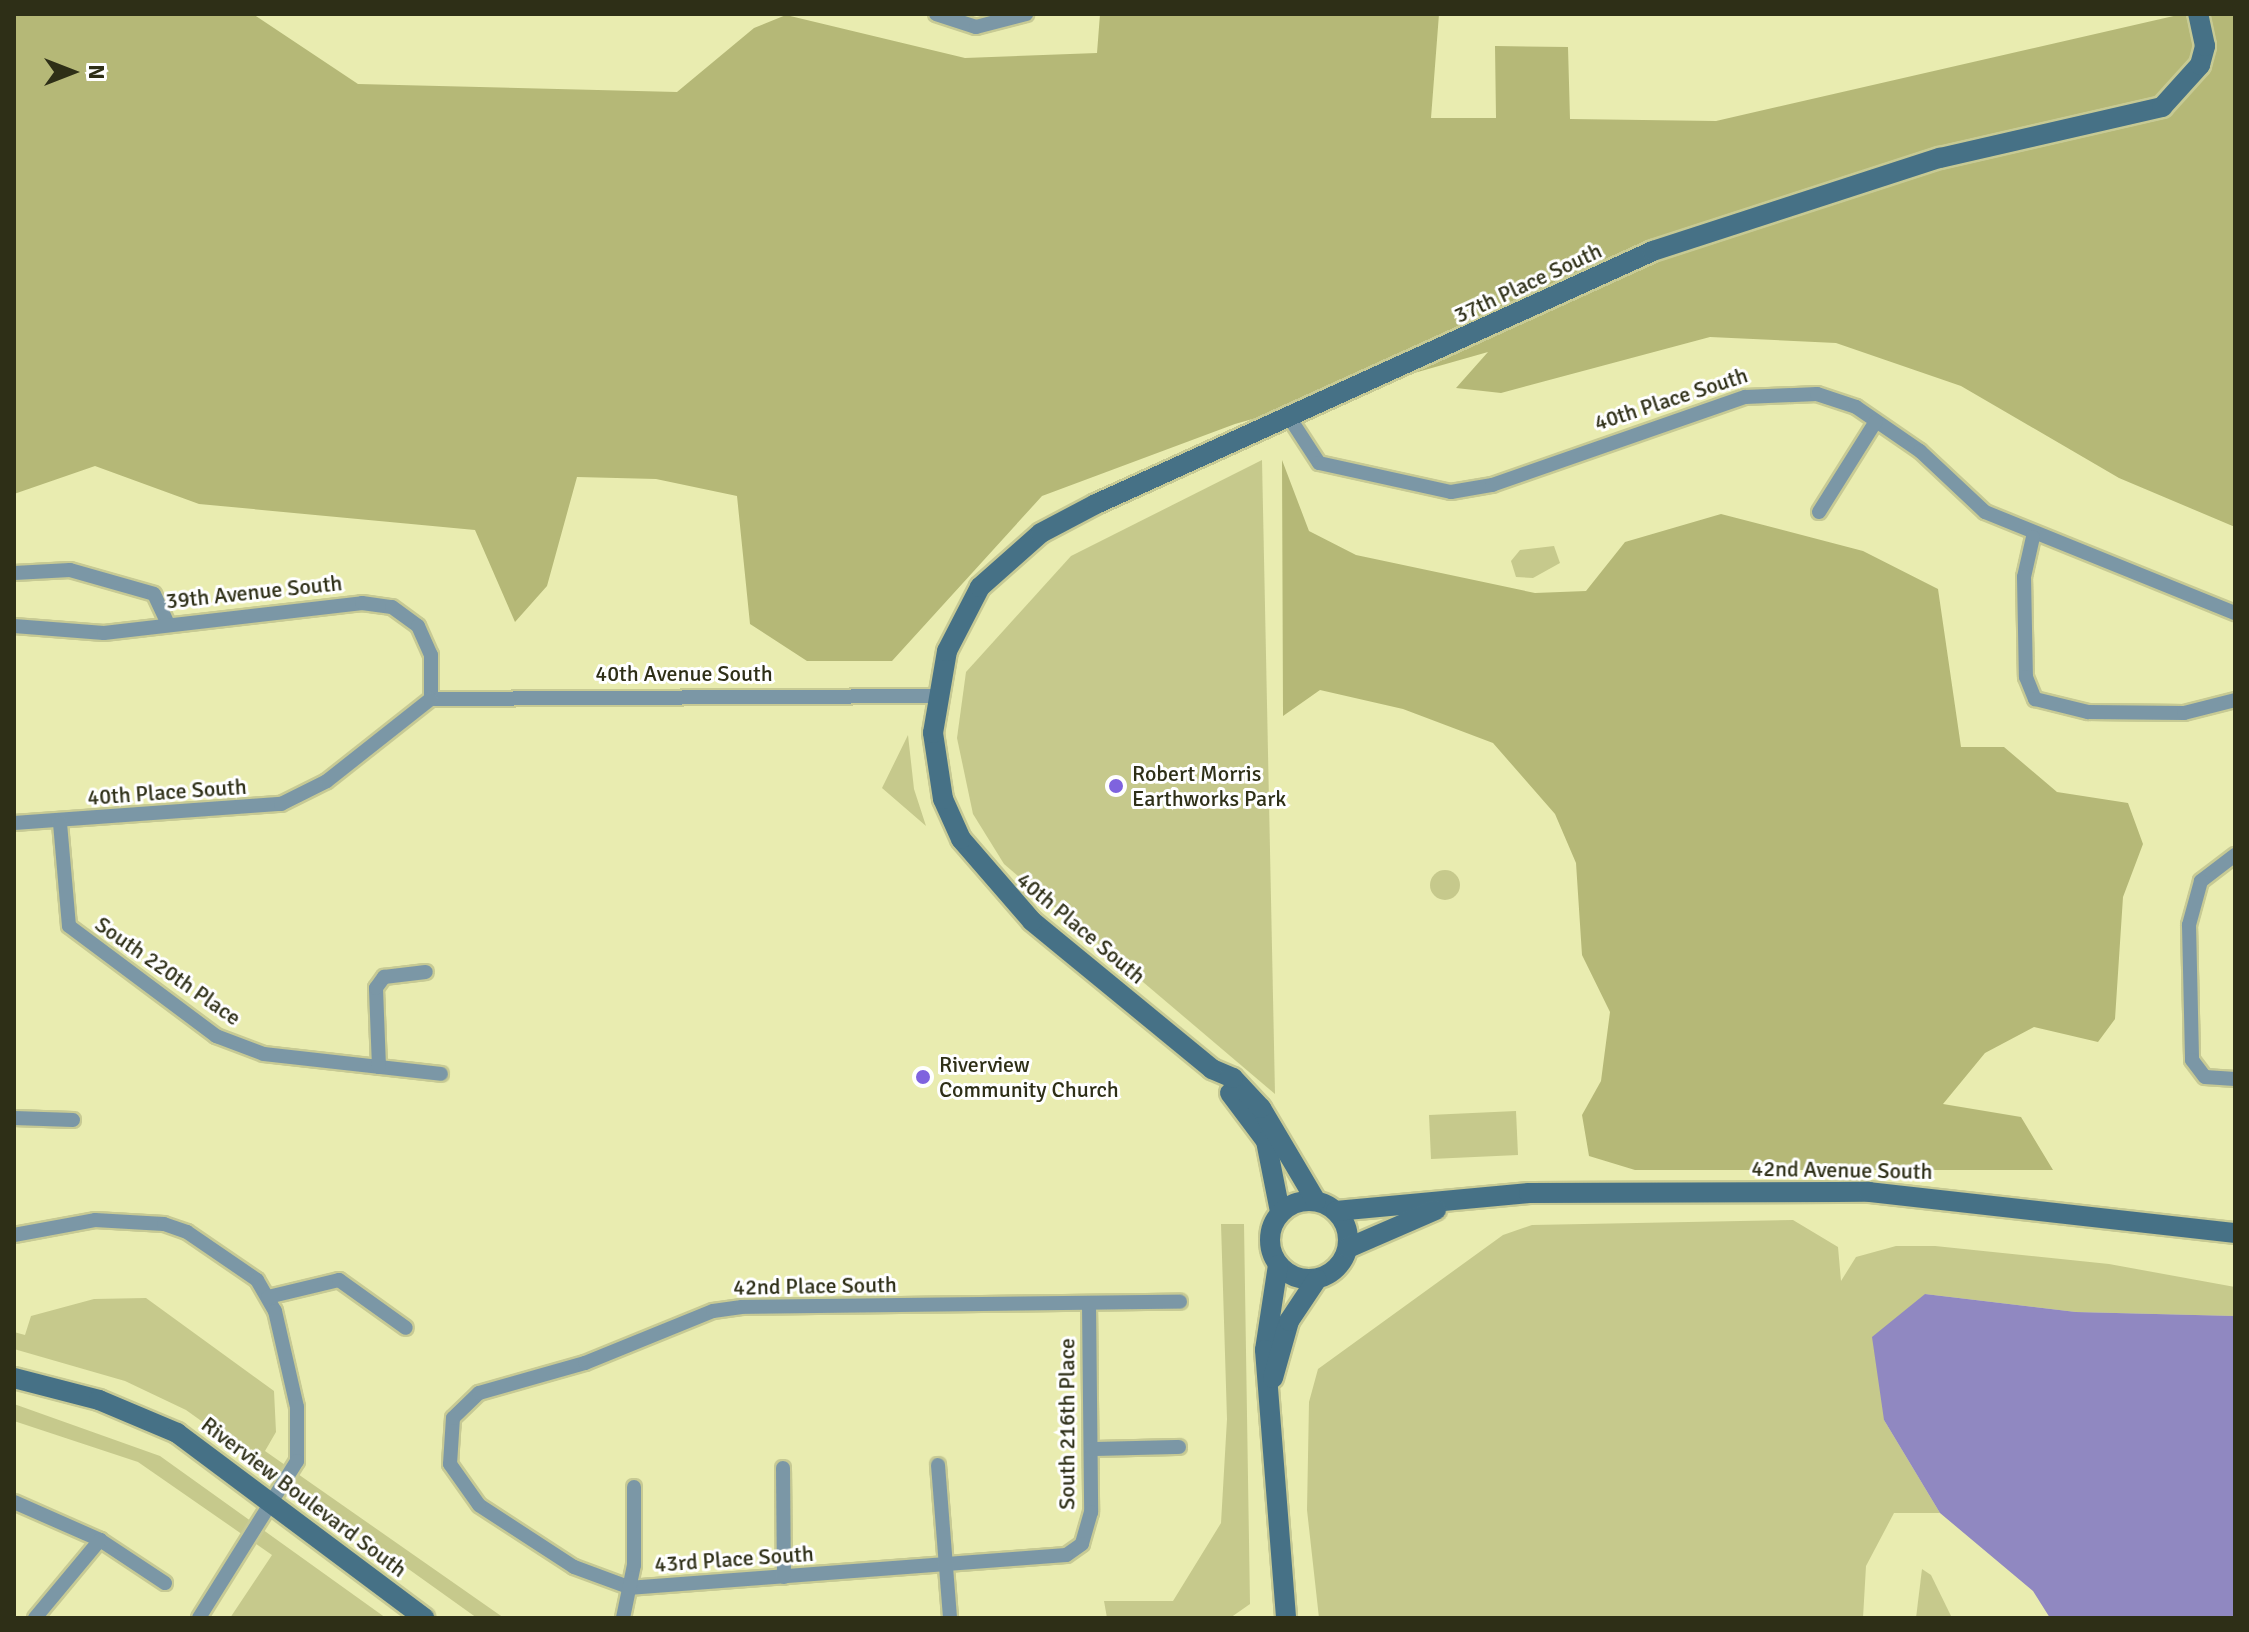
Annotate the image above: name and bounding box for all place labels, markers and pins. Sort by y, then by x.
place label: Robert Morris Earthworks Park [1132,760,1286,812]
marker: Robert Morris Earthworks Park [1107,777,1125,795]
place label: Riverview Community Church [939,1051,1119,1102]
marker: Riverview Community Church [914,1068,932,1086]

